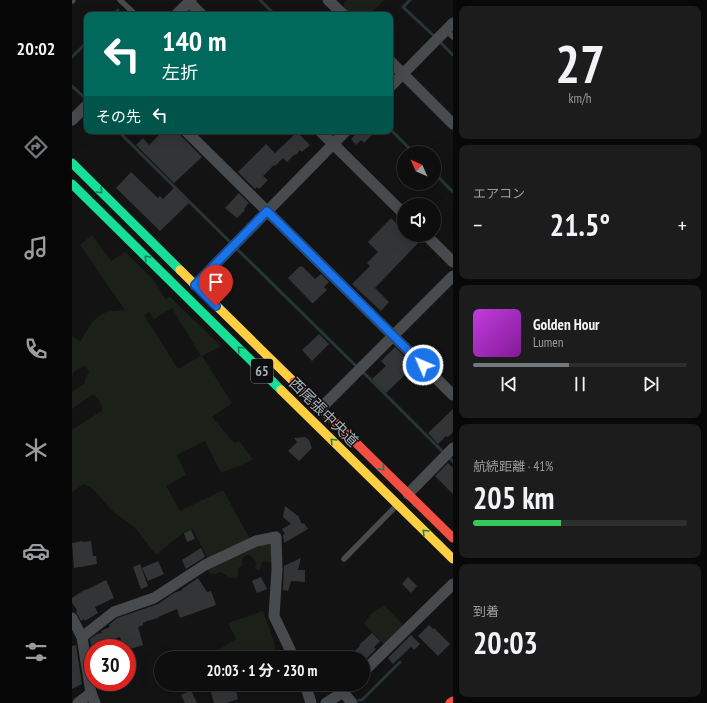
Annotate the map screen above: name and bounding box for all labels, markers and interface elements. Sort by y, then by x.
text: 140 m [162,22,226,59]
icon: left [96,28,148,80]
text: 27 [555,30,605,97]
text: 20:02 [17,37,55,60]
text: 左折 [162,61,198,84]
text: km/h [568,90,592,107]
icon: left [149,104,171,126]
text: その先 [96,107,141,126]
icon: directions [22,133,50,161]
north arrow [397,146,441,190]
map controls [397,146,441,242]
text: エアコン [473,185,525,202]
one-way arrow [95,186,103,193]
button: sound [397,198,441,242]
text: 21.5° [550,205,610,244]
text: − [473,211,482,239]
text: + [678,211,687,239]
icon: music [22,234,50,262]
one-way arrow [144,255,152,263]
pin [199,265,233,306]
icon: arrive [205,271,227,293]
text: Golden Hour [533,315,600,334]
text: Lumen [533,334,563,351]
icon: phone [22,335,50,363]
position arrow [402,344,444,386]
one-way arrow [237,346,245,354]
road number: 65 [251,359,273,383]
street label: 西尾張中央道 [285,373,363,451]
icon: previous [498,373,520,395]
icon: pause [569,373,591,395]
icon: next [640,373,662,395]
icon: climate [22,436,50,464]
one-way arrow [330,438,338,445]
text: 航続距離 · 41% [473,458,553,475]
one-way arrow [377,463,385,471]
text: 205 km [473,478,554,517]
one-way arrow [422,529,430,537]
icon: car [22,537,50,565]
text: 到着 [473,603,499,620]
text: 20:03 [473,623,538,662]
icon: filters [22,638,50,666]
speed limit sign: 30 [84,639,136,691]
text: 20:03 · 1 分 · 230 m [207,661,317,680]

